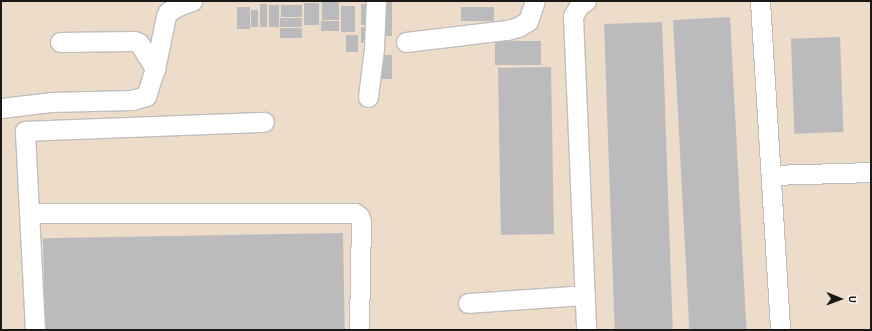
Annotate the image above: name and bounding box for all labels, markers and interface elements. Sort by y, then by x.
north arrow [820,279,860,319]
text: U [847,296,858,303]

